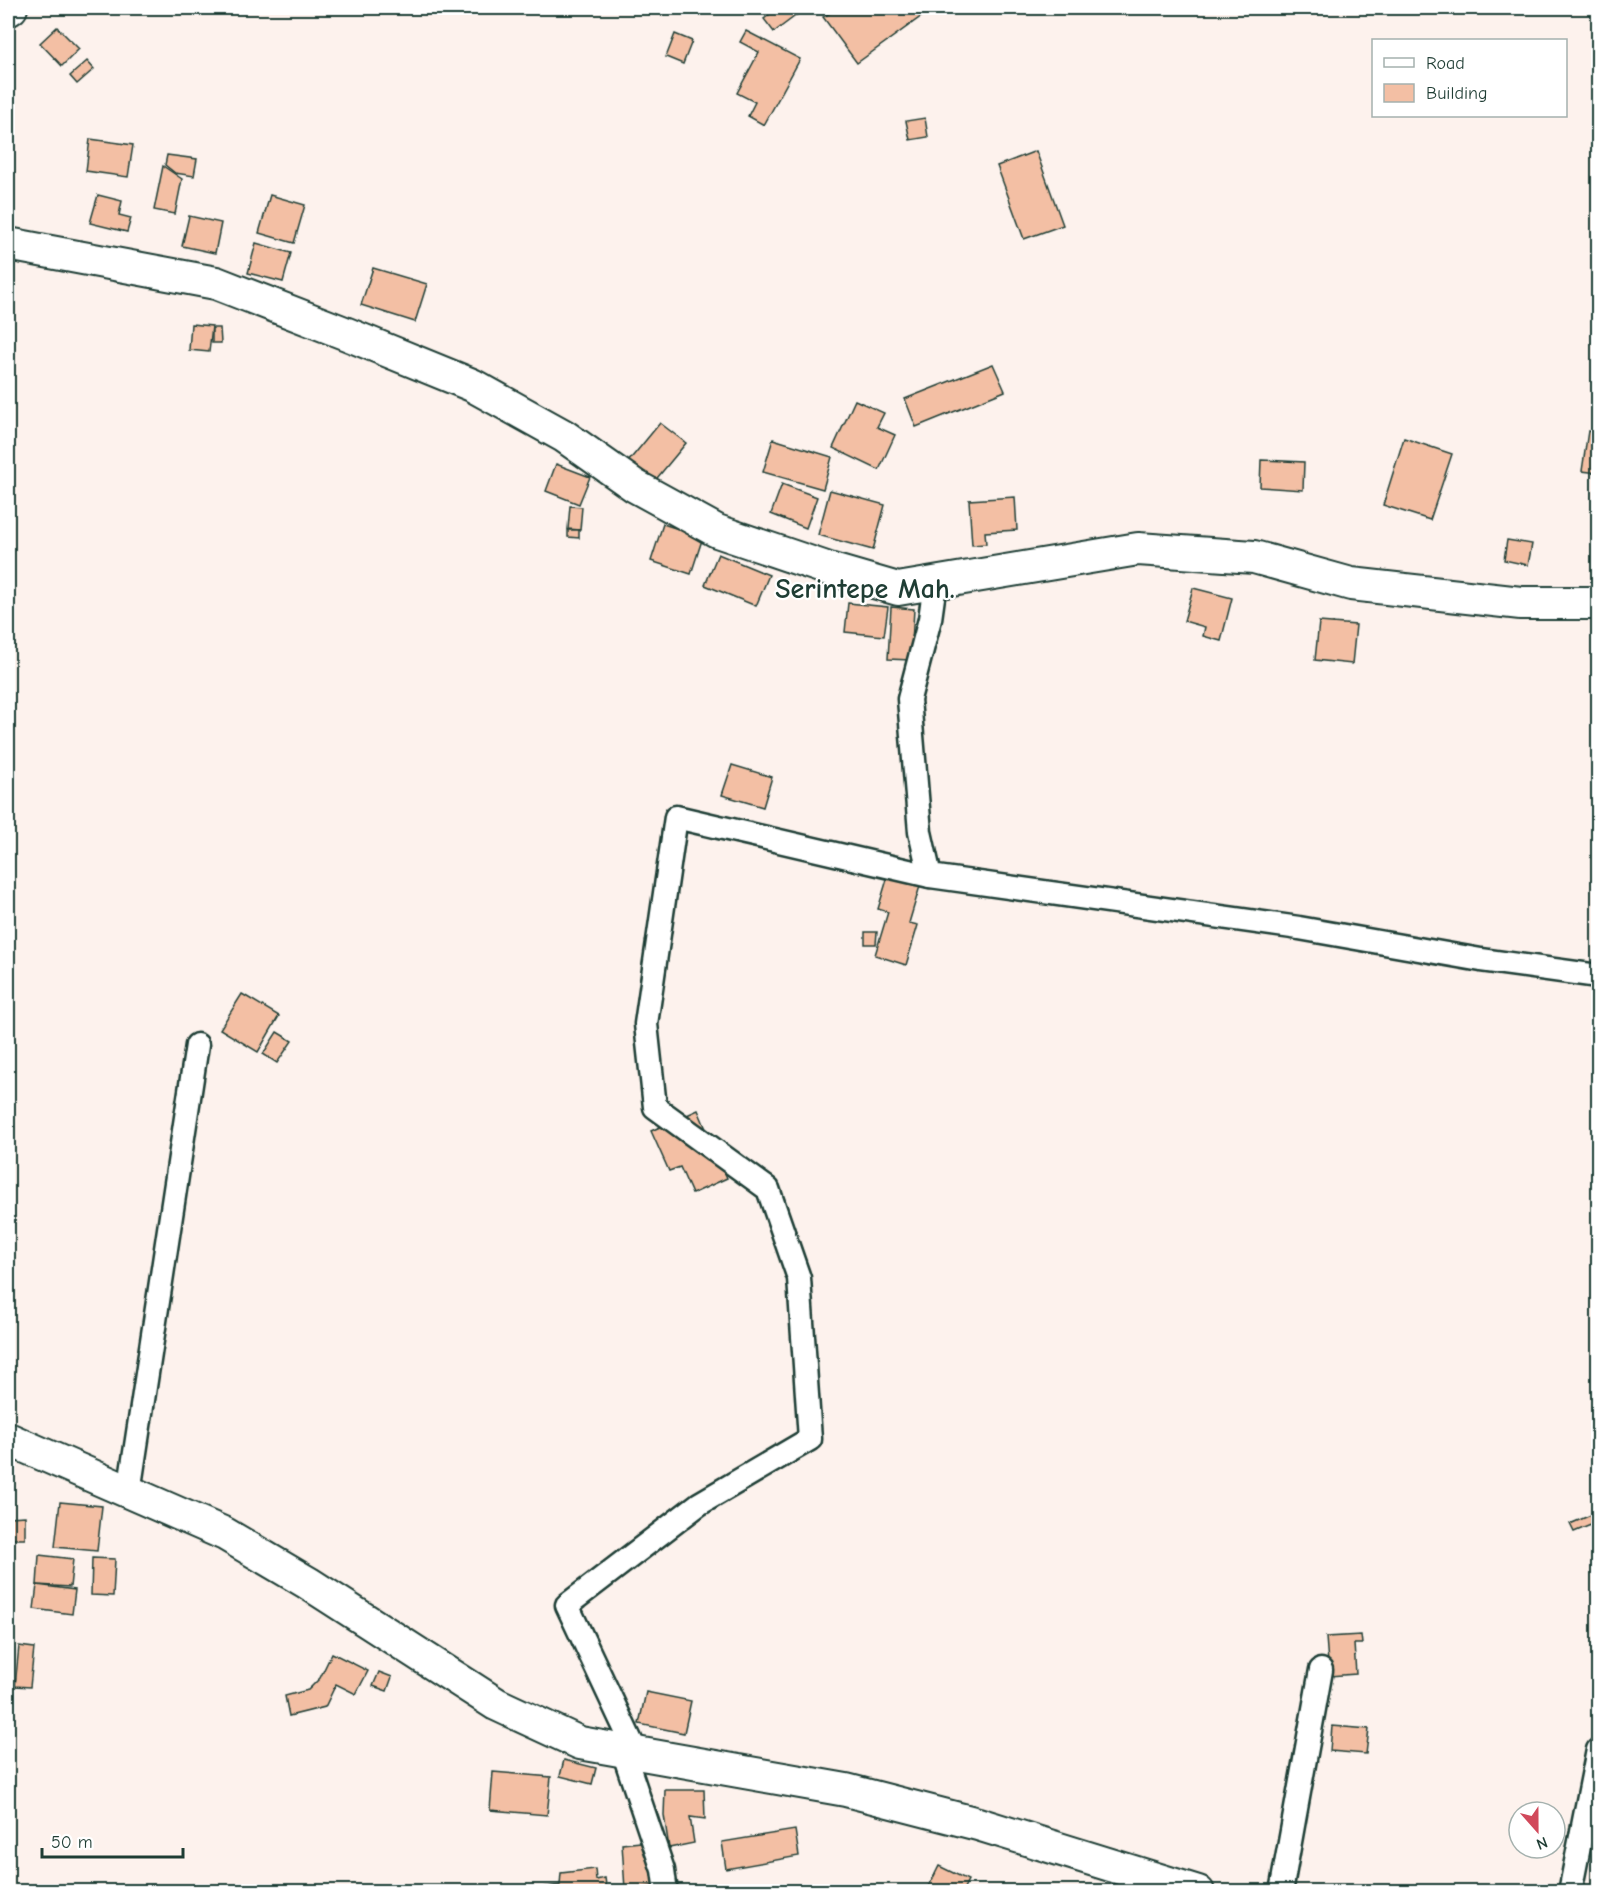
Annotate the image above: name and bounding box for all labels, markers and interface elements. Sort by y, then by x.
legend [1372,39,1567,117]
text: Road [1426,53,1465,74]
text: Building [1426,83,1488,104]
district label: Serintepe Mah. [775,573,955,605]
north arrow [1507,1800,1567,1860]
scale bar [42,1821,183,1859]
text: 50 m [51,1832,93,1853]
text: N [1534,1833,1550,1853]

